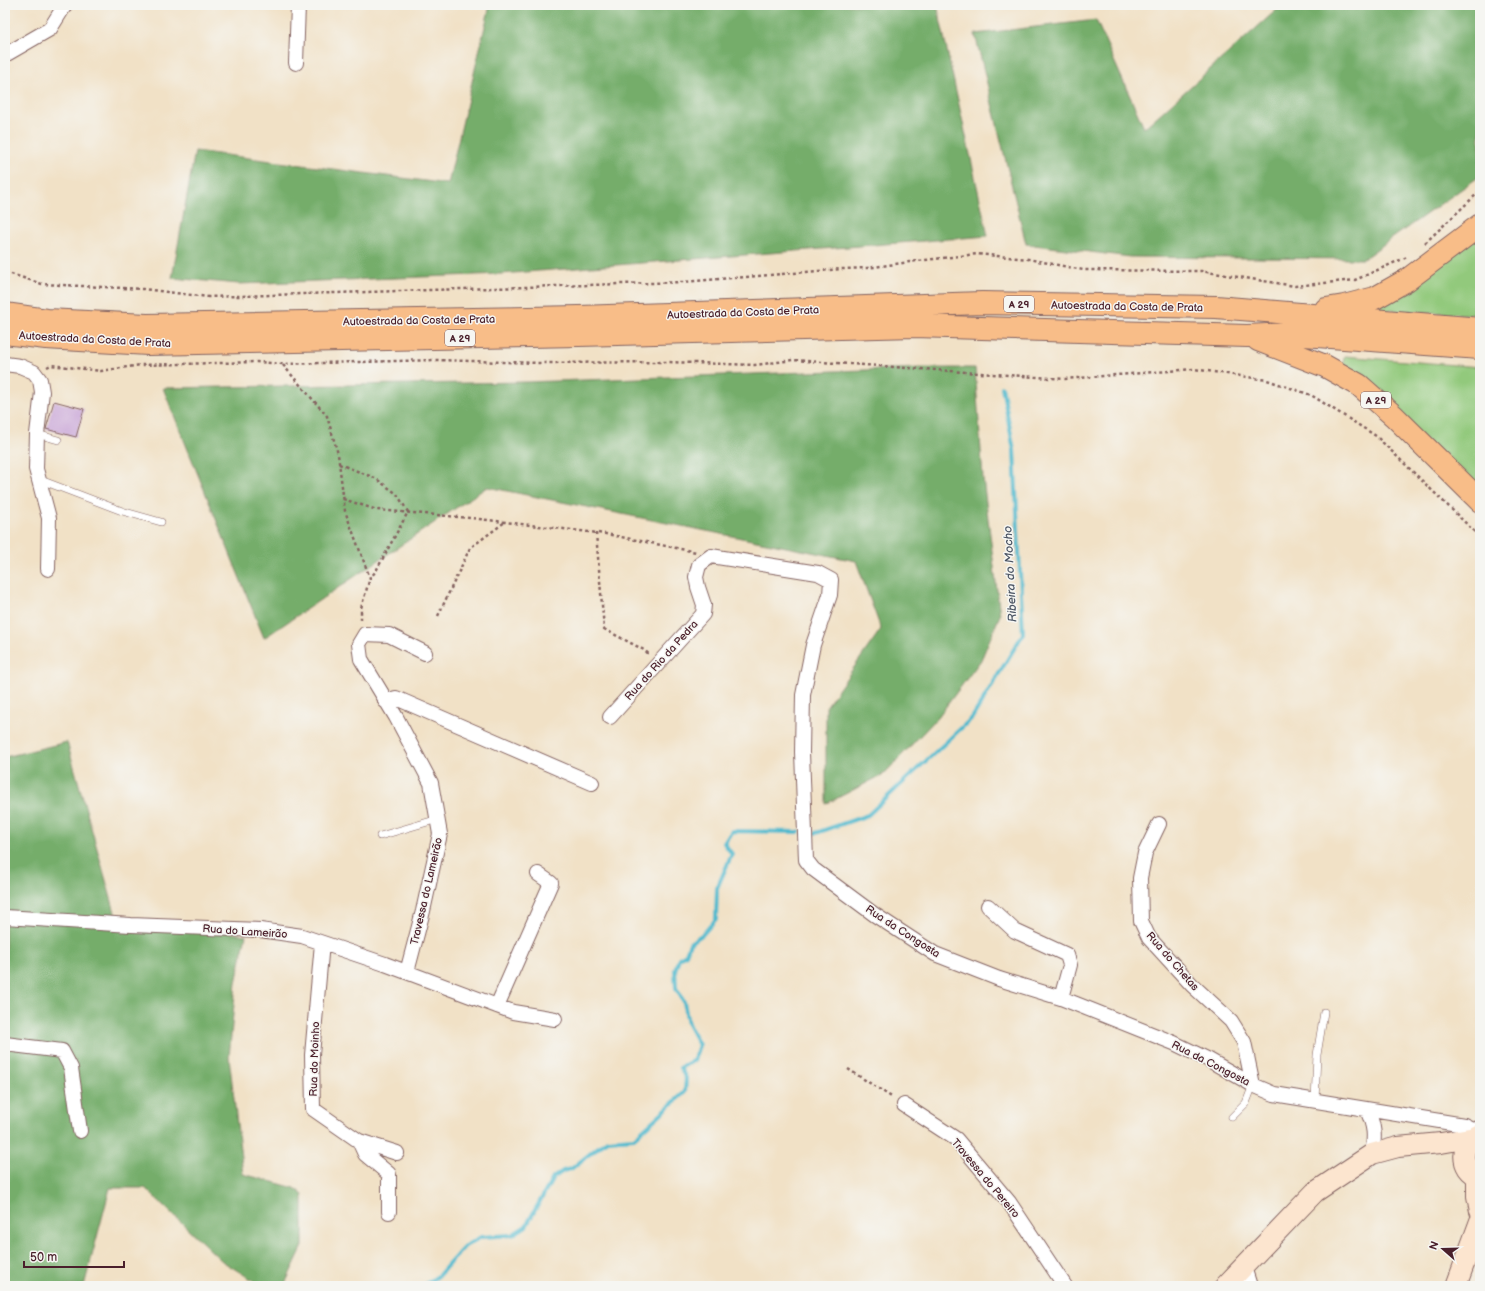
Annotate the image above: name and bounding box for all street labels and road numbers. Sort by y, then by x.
road number: A 29 [1004,296,1034,312]
street label: Autoestrada da Costa de Prata [1051,299,1203,314]
street label: Autoestrada da Costa de Prata [667,303,819,322]
street label: Autoestrada da Costa de Prata [343,313,495,328]
street label: Autoestrada da Costa de Prata [19,329,171,350]
road number: A 29 [445,330,475,346]
road number: A 29 [1361,392,1391,408]
street label: Rua do Rio da Pedra [622,618,701,703]
street label: Travessa do Lameirão [408,836,445,946]
street label: Rua da Congosta [863,902,942,960]
street label: Rua do Lameirão [202,922,288,941]
street label: Rua do Chetas [1144,929,1202,994]
street label: Rua do Moinho [307,1021,322,1097]
street label: Rua da Congosta [1169,1038,1252,1089]
street label: Travessa do Pereiro [949,1136,1022,1220]

